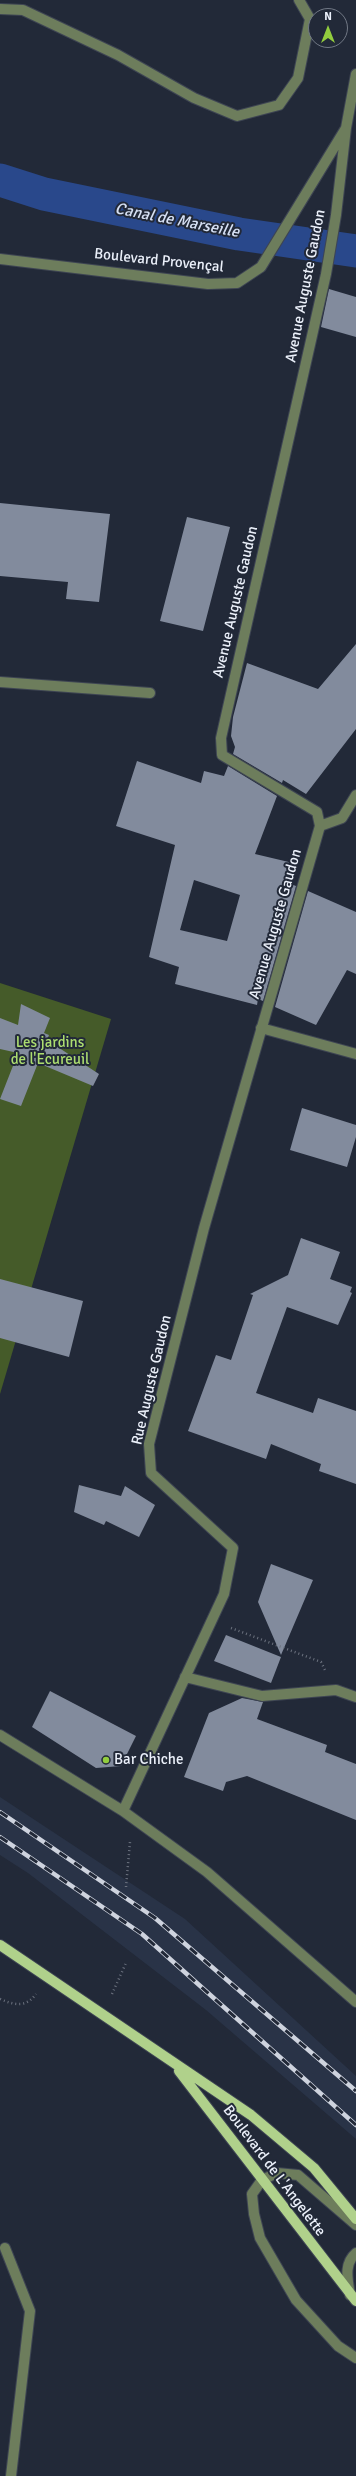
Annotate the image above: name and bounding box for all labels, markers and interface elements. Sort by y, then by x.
north arrow [308,8,348,48]
text: N [324,10,332,23]
water label: Canal de Marseille [113,200,241,242]
street label: Avenue Auguste Gaudon [282,208,330,364]
street label: Boulevard Provençal [93,245,225,277]
street label: Avenue Auguste Gaudon [210,524,262,680]
street label: Avenue Auguste Gaudon [246,847,306,1001]
park label: Les jardins de l'Ecureuil [11,1034,89,1069]
street label: Rue Auguste Gaudon [128,1313,176,1447]
place label: Bar Chiche [114,1751,184,1769]
marker: Bar Chiche [101,1755,111,1765]
street label: Boulevard de L'Angelette [219,2102,329,2240]

